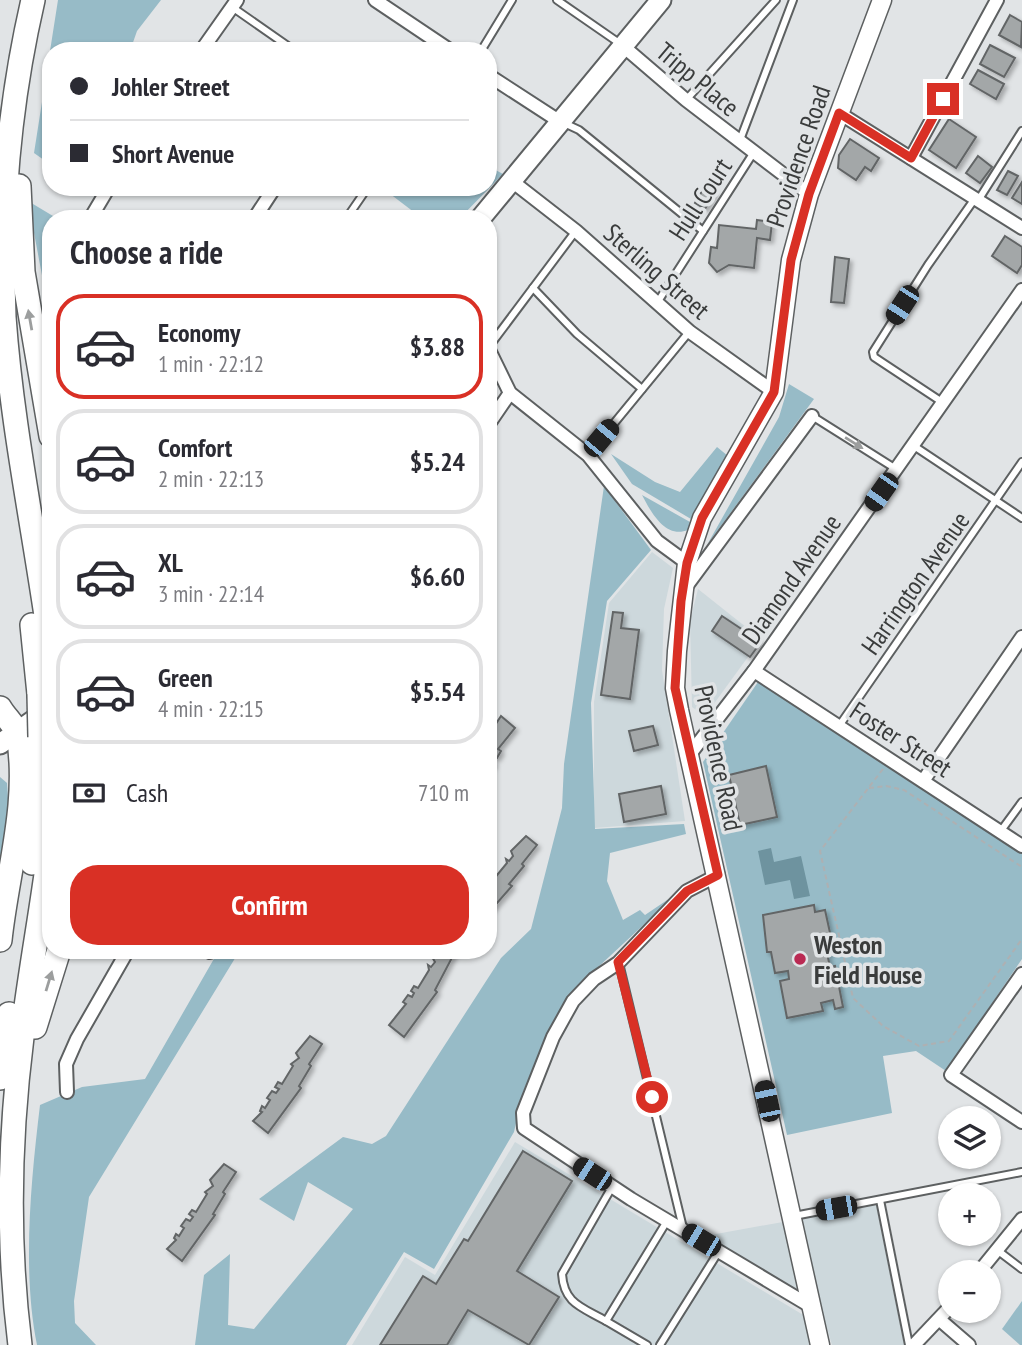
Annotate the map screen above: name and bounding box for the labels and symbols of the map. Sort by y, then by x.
street label: Tripp Place [650,35,746,123]
street label: Providence Road [758,81,838,231]
route end [927,83,959,115]
street label: Hull Court [661,152,739,246]
street label: Sterling Street [597,216,717,326]
car [882,282,923,328]
one-way arrow [24,309,35,331]
car [580,415,623,461]
one-way arrow [844,436,864,449]
car [861,469,902,515]
street label: Harrington Avenue [854,505,976,661]
street label: Diamond Avenue [734,508,848,650]
street label: Providence Road [688,682,750,834]
street label: Foster Street [844,694,958,784]
place label: Weston Field House [813,928,922,991]
marker: Weston Field House [792,951,808,967]
one-way arrow [44,971,55,992]
car [753,1078,782,1124]
route start [636,1081,668,1113]
car [569,1154,616,1194]
car [814,1194,859,1222]
car [678,1220,725,1260]

